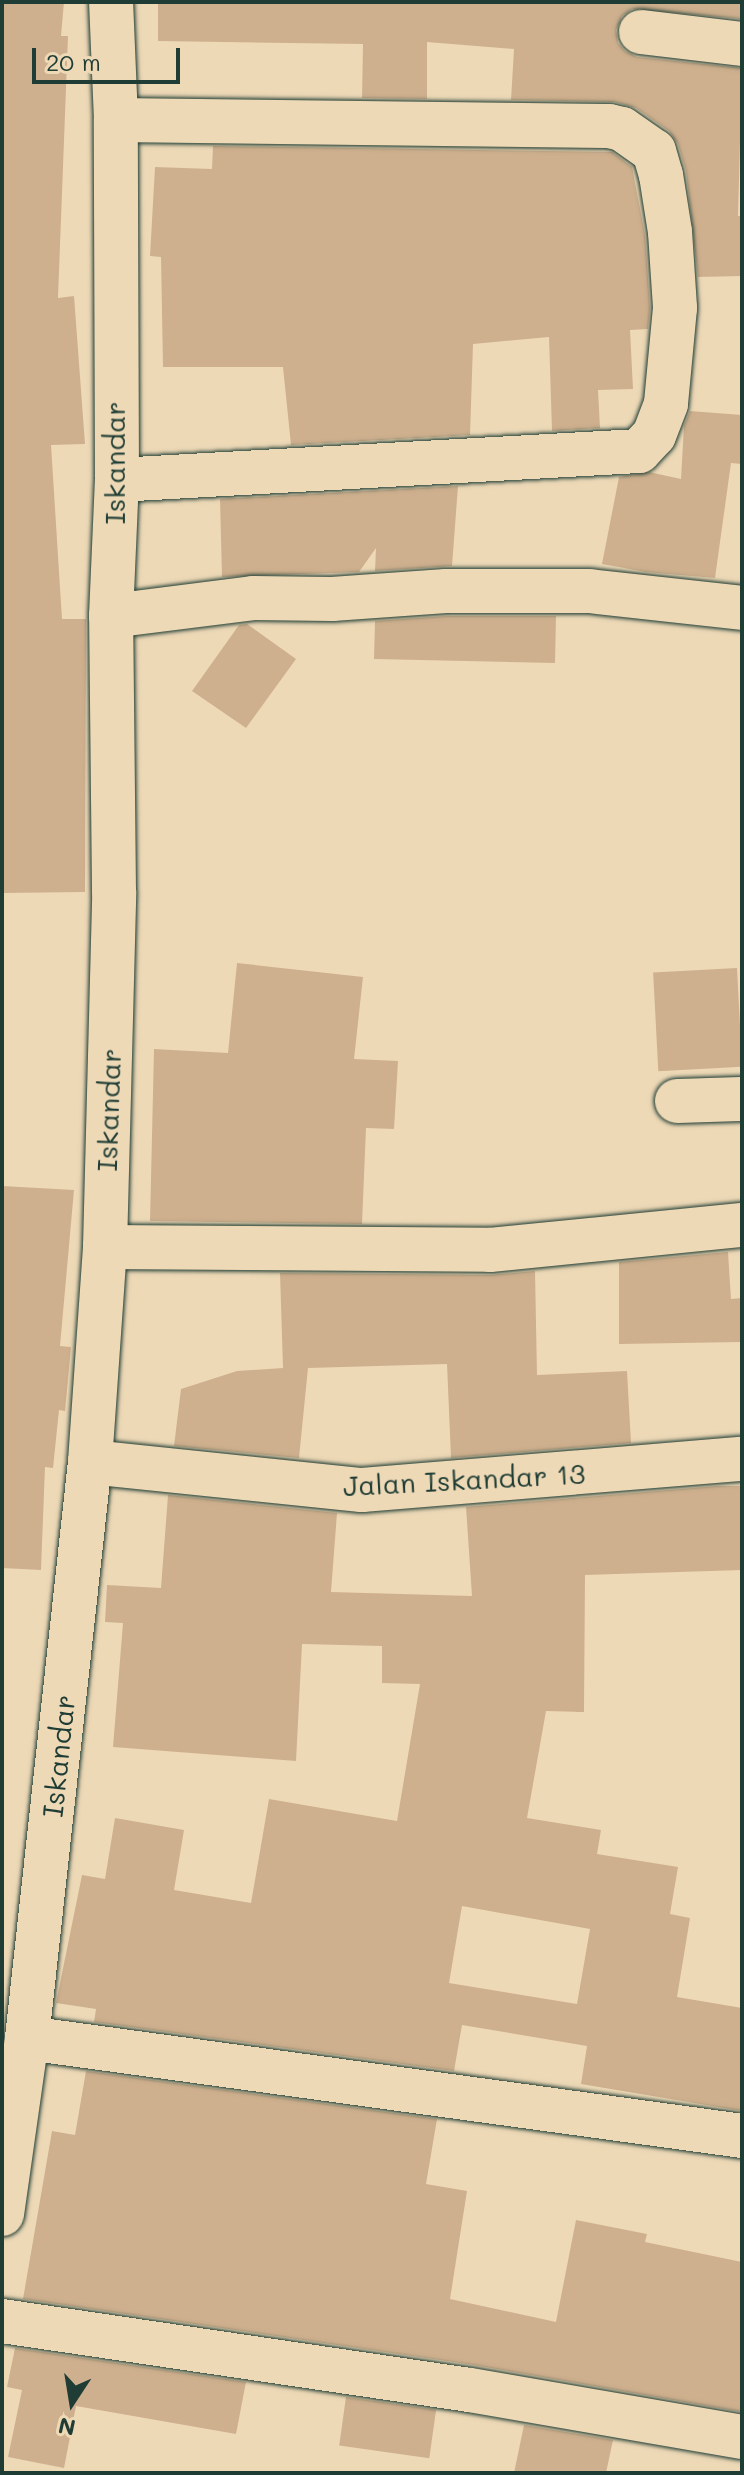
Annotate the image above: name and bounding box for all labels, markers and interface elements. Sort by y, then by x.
scale bar [36,32,184,82]
text: 20 m [46,46,101,77]
street label: Iskandar [97,402,131,524]
street label: Iskandar [89,1048,127,1172]
street label: Jalan Iskandar 13 [342,1456,586,1502]
street label: Iskandar [35,1693,81,1819]
north arrow [32,2363,112,2443]
text: N [56,2411,78,2443]

